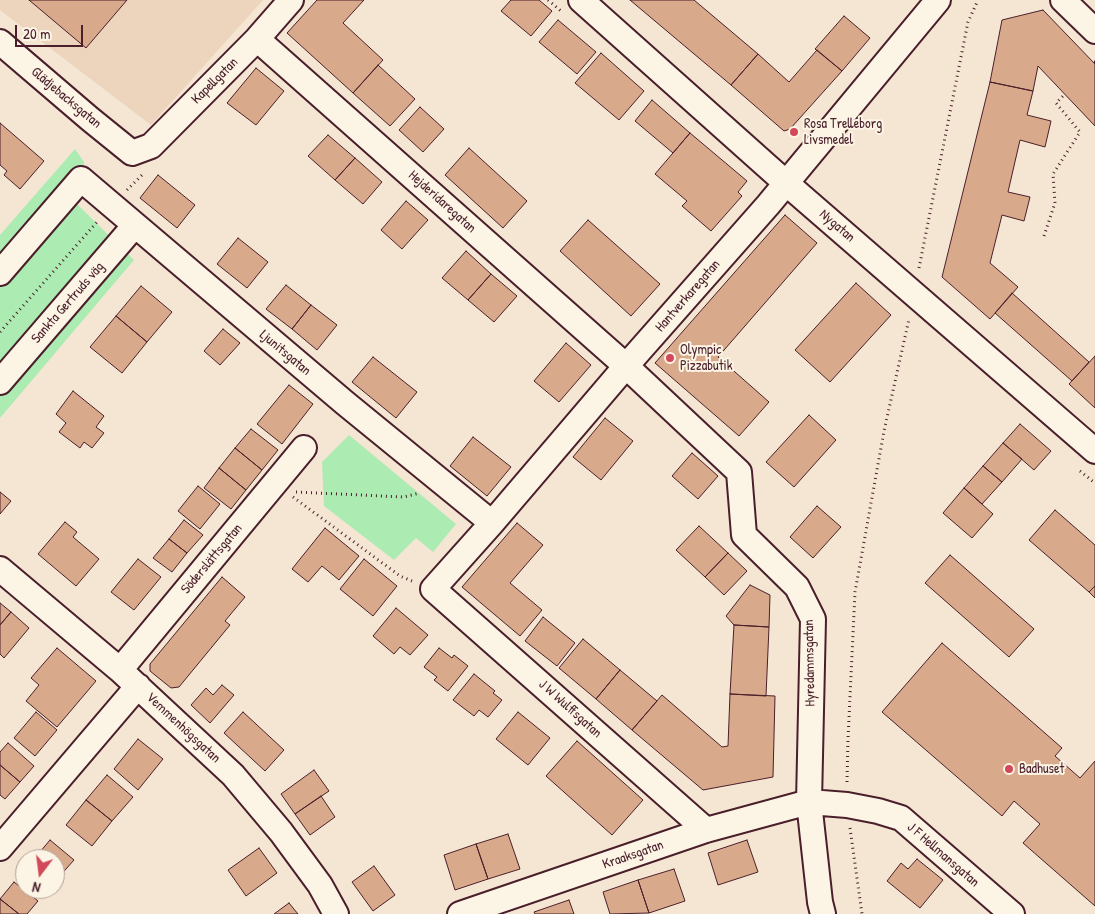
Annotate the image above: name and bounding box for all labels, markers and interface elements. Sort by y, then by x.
scale bar [18,15,85,47]
text: 20 m [23,23,50,44]
street label: Kapellgatan [188,54,242,108]
street label: Glädjebacksgatan [27,64,105,132]
place label: Rosa Trelleborg Livsmedel [804,116,882,148]
marker: Rosa Trelleborg Livsmedel [788,126,800,138]
street label: Hejderidaregatan [405,167,479,237]
street label: Nygatan [816,206,858,246]
street label: Hantverkaregatan [652,256,724,336]
street label: Sankta Gertruds väg [28,259,108,347]
street label: Ljunitsgatan [256,327,314,379]
place label: Olympic Pizzabutik [680,342,732,374]
marker: Olympic Pizzabutik [664,352,676,364]
street label: Söderslättsgatan [178,520,246,598]
street label: Hyredammsgatan [801,619,819,707]
street label: J W Wulffsgatan [535,676,605,742]
street label: Vemmenhögsgatan [142,689,224,767]
place label: Badhuset [1019,761,1064,777]
marker: Badhuset [1003,763,1015,775]
street label: J F Hellmansgatan [903,819,983,891]
street label: Kraaksgatan [600,837,666,873]
north arrow [15,849,65,899]
text: N [30,878,42,898]

